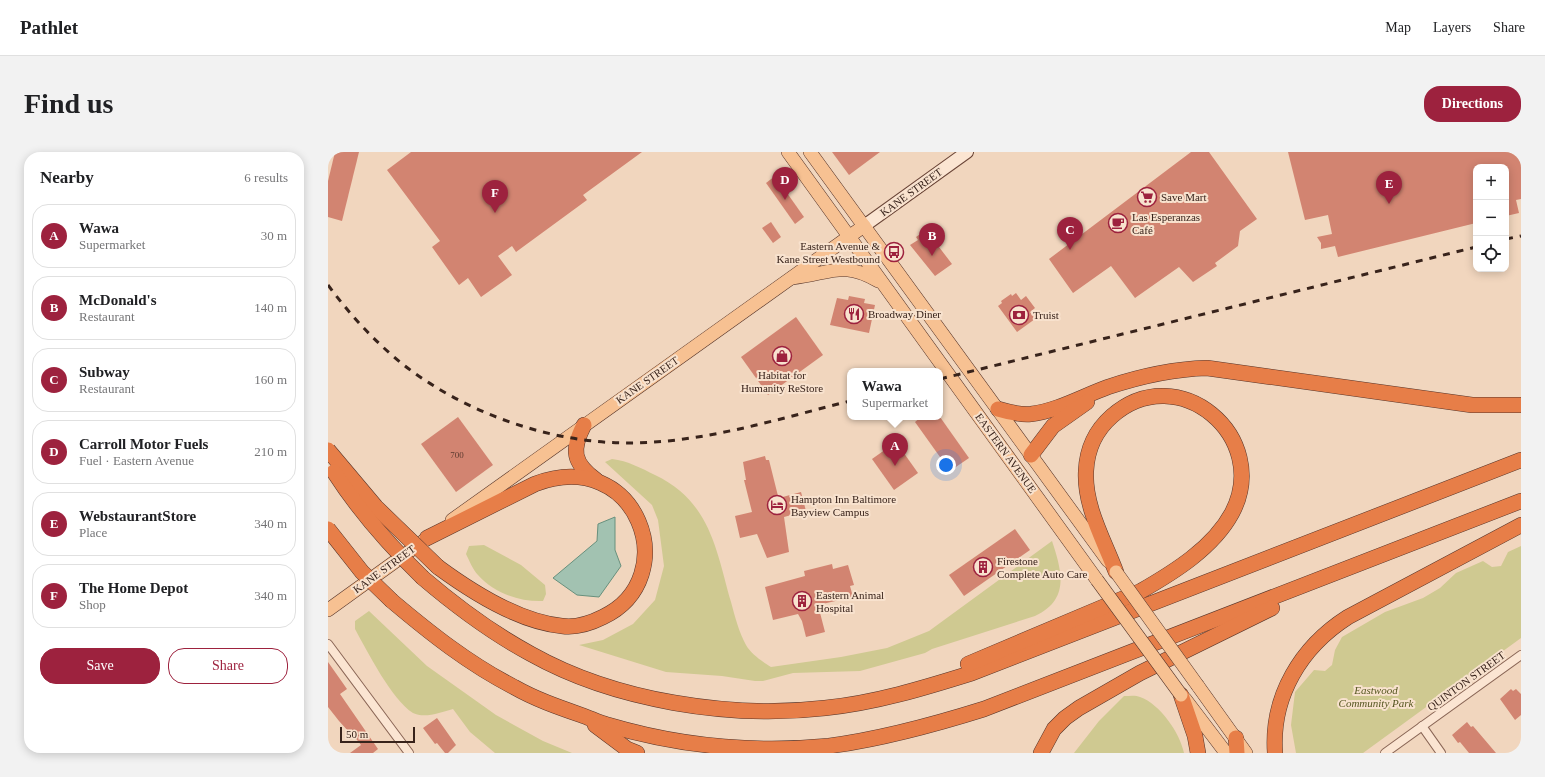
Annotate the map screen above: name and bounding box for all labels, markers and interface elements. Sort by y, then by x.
text: Pathlet [20,17,78,38]
text: Map [1385,20,1411,35]
text: Layers [1433,20,1471,35]
text: Share [1493,20,1525,35]
button: Directions [1424,86,1521,122]
text: Find us [24,88,114,119]
map controls [1473,164,1509,272]
button: + [1473,164,1509,200]
street label: KANE STREET [878,165,945,218]
pin: D [772,167,798,200]
text: Nearby [40,168,94,187]
text: 6 results [244,170,288,185]
pin: E [1376,171,1402,204]
pin: F [482,180,508,213]
supermarket icon: Save Mart [1136,186,1158,208]
place label: Save Mart [1161,191,1207,203]
button: − [1473,200,1509,236]
place label: Las Esperanzas Café [1132,211,1200,236]
cafe icon: Las Esperanzas Café [1107,212,1129,234]
pin: C [1057,217,1083,250]
text: Wawa [79,220,119,236]
pin: B [919,223,945,256]
text: A [49,228,59,243]
text: 30 m [261,228,287,243]
button: locate [1473,236,1509,272]
text: Supermarket [79,237,145,252]
place label: Eastern Avenue & Kane Street Westbound [777,240,880,265]
bus stop icon: Eastern Avenue & Kane Street Westbound [883,241,905,263]
text: McDonald's [79,292,157,308]
text: B [50,300,58,315]
text: 140 m [254,300,287,315]
restaurant icon: Broadway Diner [843,303,865,325]
bank icon: Truist [1008,304,1030,326]
place label: Broadway Diner [868,308,941,320]
text: Restaurant [79,309,135,324]
place label: Truist [1033,309,1059,321]
shop icon: Habitat for Humanity ReStore [771,345,793,367]
street label: KANE STREET [613,354,681,406]
text: Subway [79,364,130,380]
popup [847,368,943,420]
place label: Habitat for Humanity ReStore [741,369,823,394]
text: C [49,372,59,387]
text: 160 m [254,372,287,387]
text: Wawa [862,378,902,394]
text: Restaurant [79,381,135,396]
text: Supermarket [862,395,928,410]
street label: EASTERN AVENUE [973,411,1039,495]
pin: A [882,433,908,466]
text: Carroll Motor Fuels [79,436,208,452]
text: D [49,444,59,459]
text: 210 m [254,444,287,459]
house number: 700 [450,450,464,460]
text: Fuel · Eastern Avenue [79,453,194,468]
your location [936,455,956,475]
place label: Hampton Inn Baltimore Bayview Campus [791,493,896,518]
hotel icon: Hampton Inn Baltimore Bayview Campus [766,494,788,516]
text: WebstaurantStore [79,508,196,524]
text: E [50,516,58,531]
text: 340 m [254,516,287,531]
text: Place [79,525,107,540]
street label: KANE STREET [351,542,418,595]
place label: Firestone Complete Auto Care [997,555,1088,580]
building icon: Firestone Complete Auto Care [972,556,994,578]
text: The Home Depot [79,580,188,596]
text: F [50,588,58,603]
text: 340 m [254,588,287,603]
place label: Eastern Animal Hospital [816,589,884,614]
building icon: Eastern Animal Hospital [791,590,813,612]
text: Shop [79,597,106,612]
button: Save [40,648,160,684]
button: Share [168,648,288,684]
street label: QUINTON STREET [1425,649,1507,713]
park label: Eastwood Community Park [1339,684,1415,709]
scale bar [340,725,415,744]
text: 50 m [346,728,368,740]

